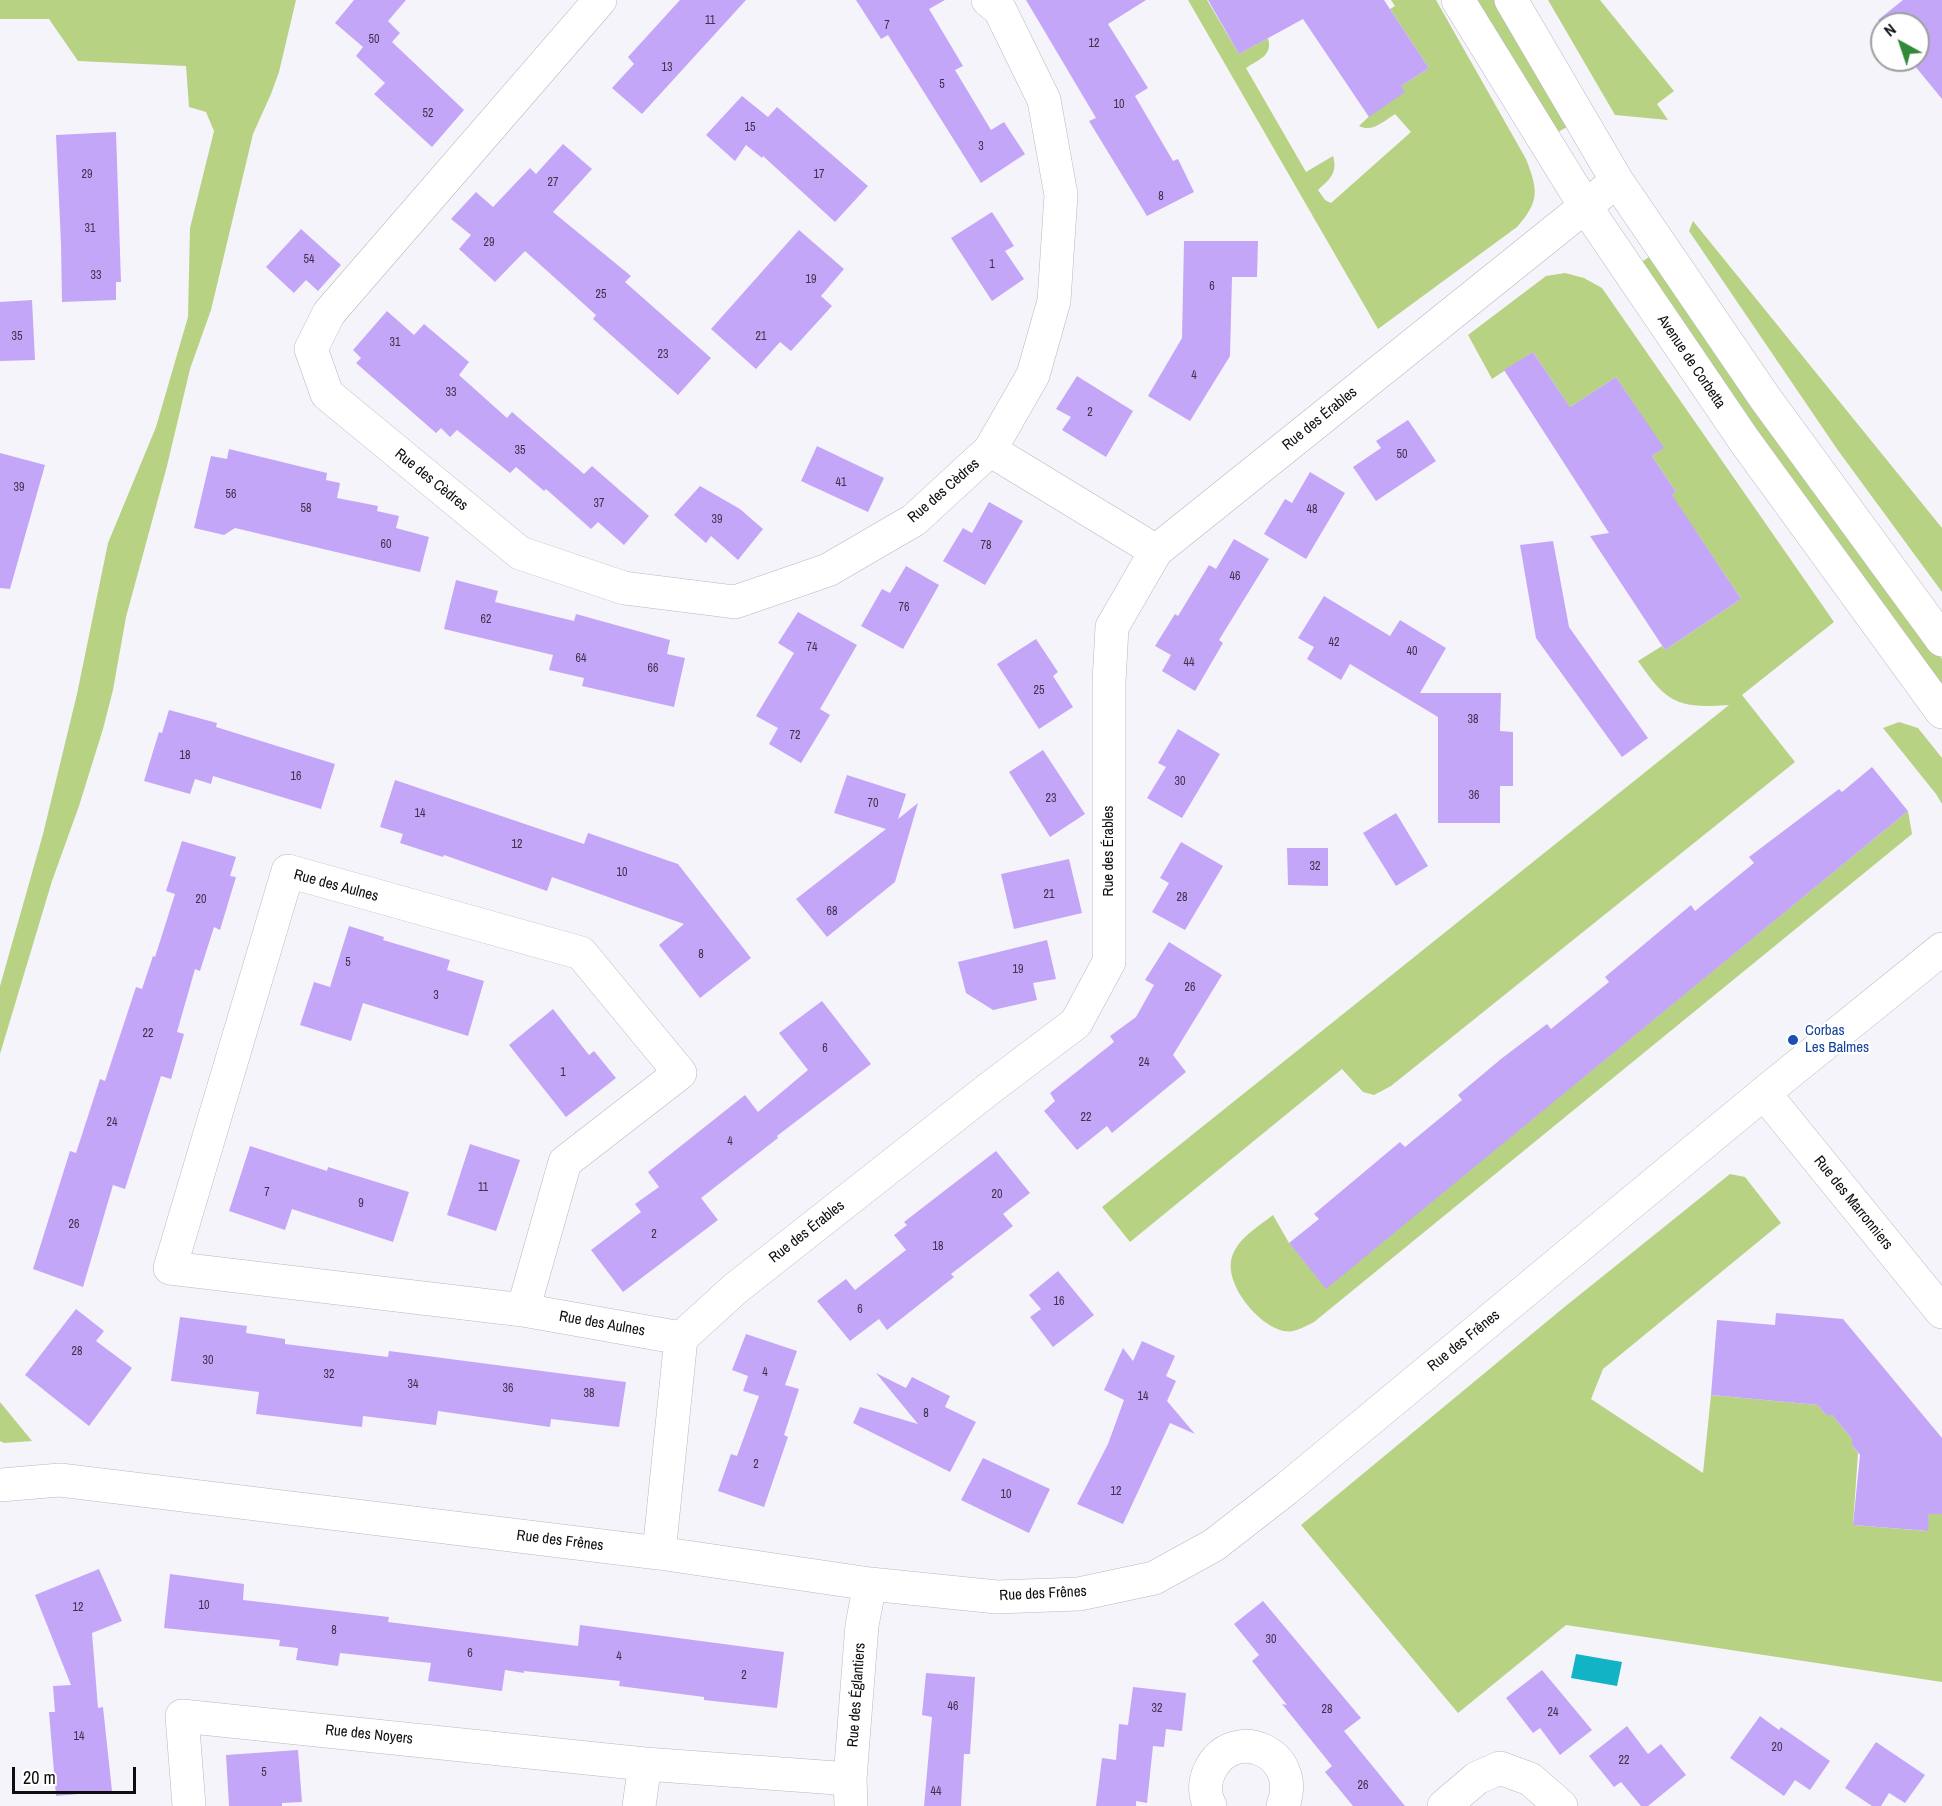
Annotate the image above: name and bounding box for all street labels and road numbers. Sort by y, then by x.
street label: Avenue de Corbetta [1653,312,1729,412]
street label: Rue des Érables [1279,383,1361,455]
street label: Rue des Cèdres [391,445,471,515]
street label: Rue des Cèdres [905,455,983,527]
street label: Rue des Érables [1100,806,1118,896]
street label: Rue des Aulnes [292,866,380,906]
street label: Rue des Marronniers [1810,1152,1896,1254]
street label: Rue des Érables [766,1197,848,1267]
street label: Rue des Frênes [1424,1306,1504,1376]
street label: Rue des Aulnes [558,1308,646,1340]
street label: Rue des Frênes [515,1527,605,1555]
street label: Rue des Frênes [999,1583,1087,1605]
street label: Rue des Églantiers [844,1642,870,1748]
street label: Rue des Noyers [324,1721,414,1749]

